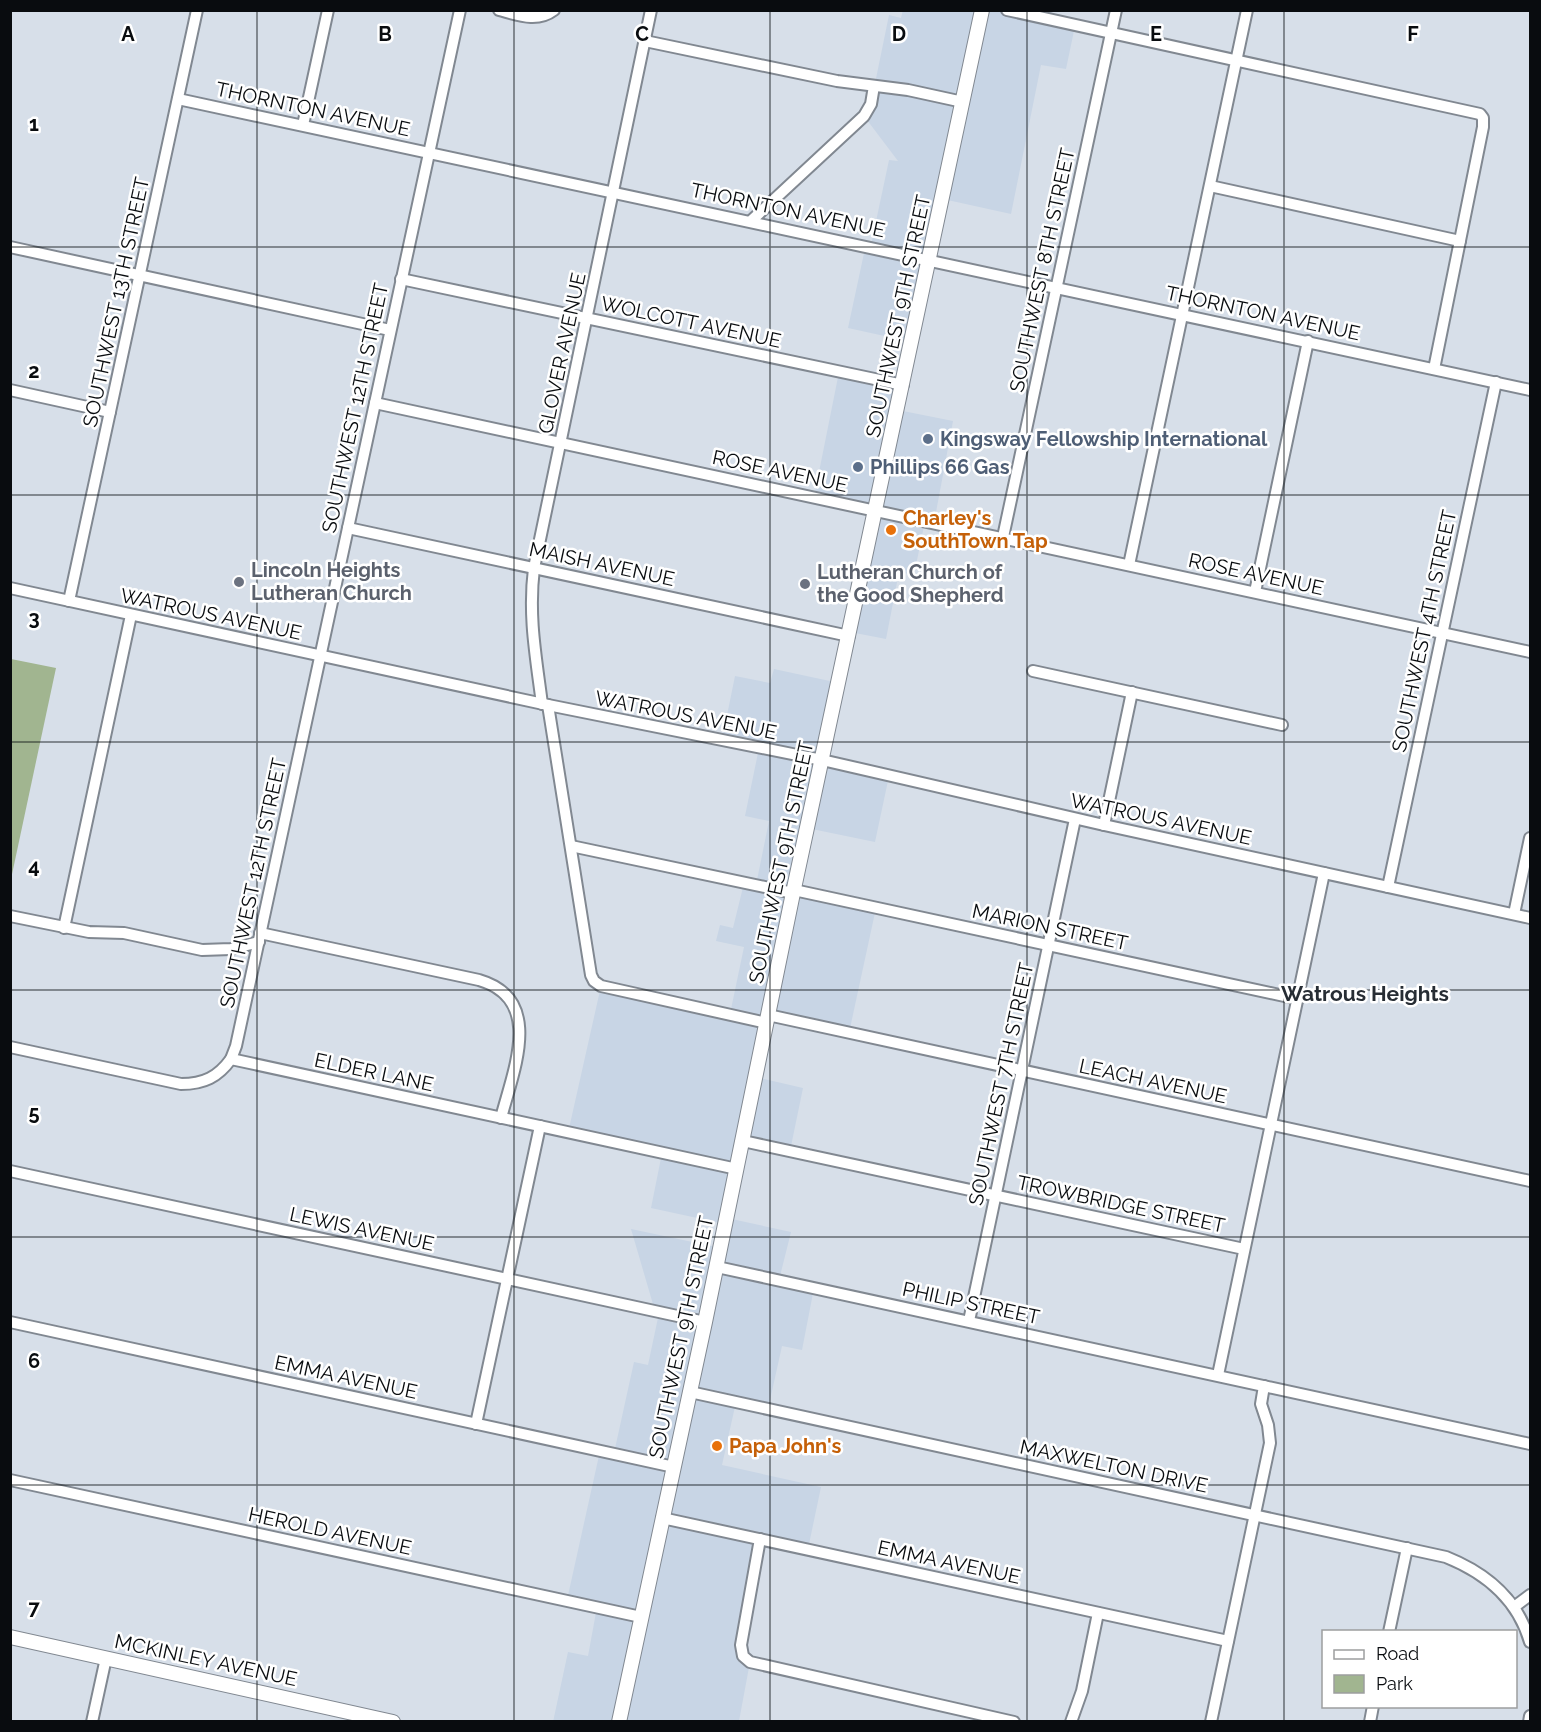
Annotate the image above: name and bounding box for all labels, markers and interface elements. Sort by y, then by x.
text: A [121,22,135,46]
text: B [378,22,392,46]
text: C [635,22,649,46]
text: D [892,22,906,46]
text: E [1150,22,1162,46]
text: F [1407,22,1419,46]
street label: THORNTON AVENUE [214,77,412,141]
text: 1 [29,112,39,136]
street label: SOUTHWEST 8TH STREET [1004,146,1080,394]
street label: SOUTHWEST 13TH STREET [78,175,154,429]
street label: THORNTON AVENUE [689,178,887,242]
street label: SOUTHWEST 9TH STREET [861,193,935,439]
street label: GLOVER AVENUE [533,270,591,436]
street label: SOUTHWEST 12TH STREET [317,281,393,535]
street label: THORNTON AVENUE [1164,281,1362,345]
street label: WOLCOTT AVENUE [599,291,783,353]
text: 2 [28,359,40,383]
place label: Kingsway Fellowship International [940,427,1268,451]
marker: Kingsway Fellowship International [921,432,935,446]
street label: ROSE AVENUE [710,445,850,497]
place label: Phillips 66 Gas [870,455,1010,479]
marker: Phillips 66 Gas [851,460,865,474]
place label: Charley's SouthTown Tap [903,506,1048,553]
street label: SOUTHWEST 4TH STREET [1387,508,1461,754]
marker: Charley's SouthTown Tap [884,523,898,537]
street label: MAISH AVENUE [527,537,677,591]
street label: ROSE AVENUE [1186,548,1326,600]
place label: Lincoln Heights Lutheran Church [251,558,412,605]
place label: Lutheran Church of the Good Shepherd [817,560,1004,607]
marker: Lincoln Heights Lutheran Church [232,575,246,589]
marker: Lutheran Church of the Good Shepherd [798,577,812,591]
street label: WATROUS AVENUE [118,583,304,645]
text: 3 [28,606,40,630]
street label: WATROUS AVENUE [593,686,779,744]
street label: SOUTHWEST 9TH STREET [744,739,818,985]
street label: SOUTHWEST 12TH STREET [215,756,291,1010]
street label: WATROUS AVENUE [1068,788,1254,850]
text: 4 [28,854,40,878]
street label: MARION STREET [970,899,1130,955]
street label: SOUTHWEST 7TH STREET [964,960,1038,1208]
district label: Watrous Heights [1281,981,1449,1006]
street label: ELDER LANE [312,1048,436,1096]
street label: LEACH AVENUE [1077,1054,1229,1108]
text: 5 [28,1101,40,1125]
street label: TROWBRIDGE STREET [1015,1170,1227,1238]
street label: LEWIS AVENUE [288,1202,436,1256]
street label: SOUTHWEST 9TH STREET [644,1214,718,1460]
street label: PHILIP STREET [900,1277,1042,1329]
text: 6 [28,1349,40,1373]
street label: EMMA AVENUE [272,1350,420,1404]
place label: Papa John's [729,1434,841,1458]
street label: MAXWELTON DRIVE [1018,1434,1210,1498]
marker: Papa John's [710,1439,724,1453]
street label: HEROLD AVENUE [246,1502,414,1560]
street label: EMMA AVENUE [875,1535,1023,1589]
text: 7 [28,1596,40,1620]
street label: MCKINLEY AVENUE [113,1629,299,1691]
legend [1322,1630,1517,1708]
text: Road [1376,1643,1419,1664]
text: Park [1376,1673,1413,1694]

